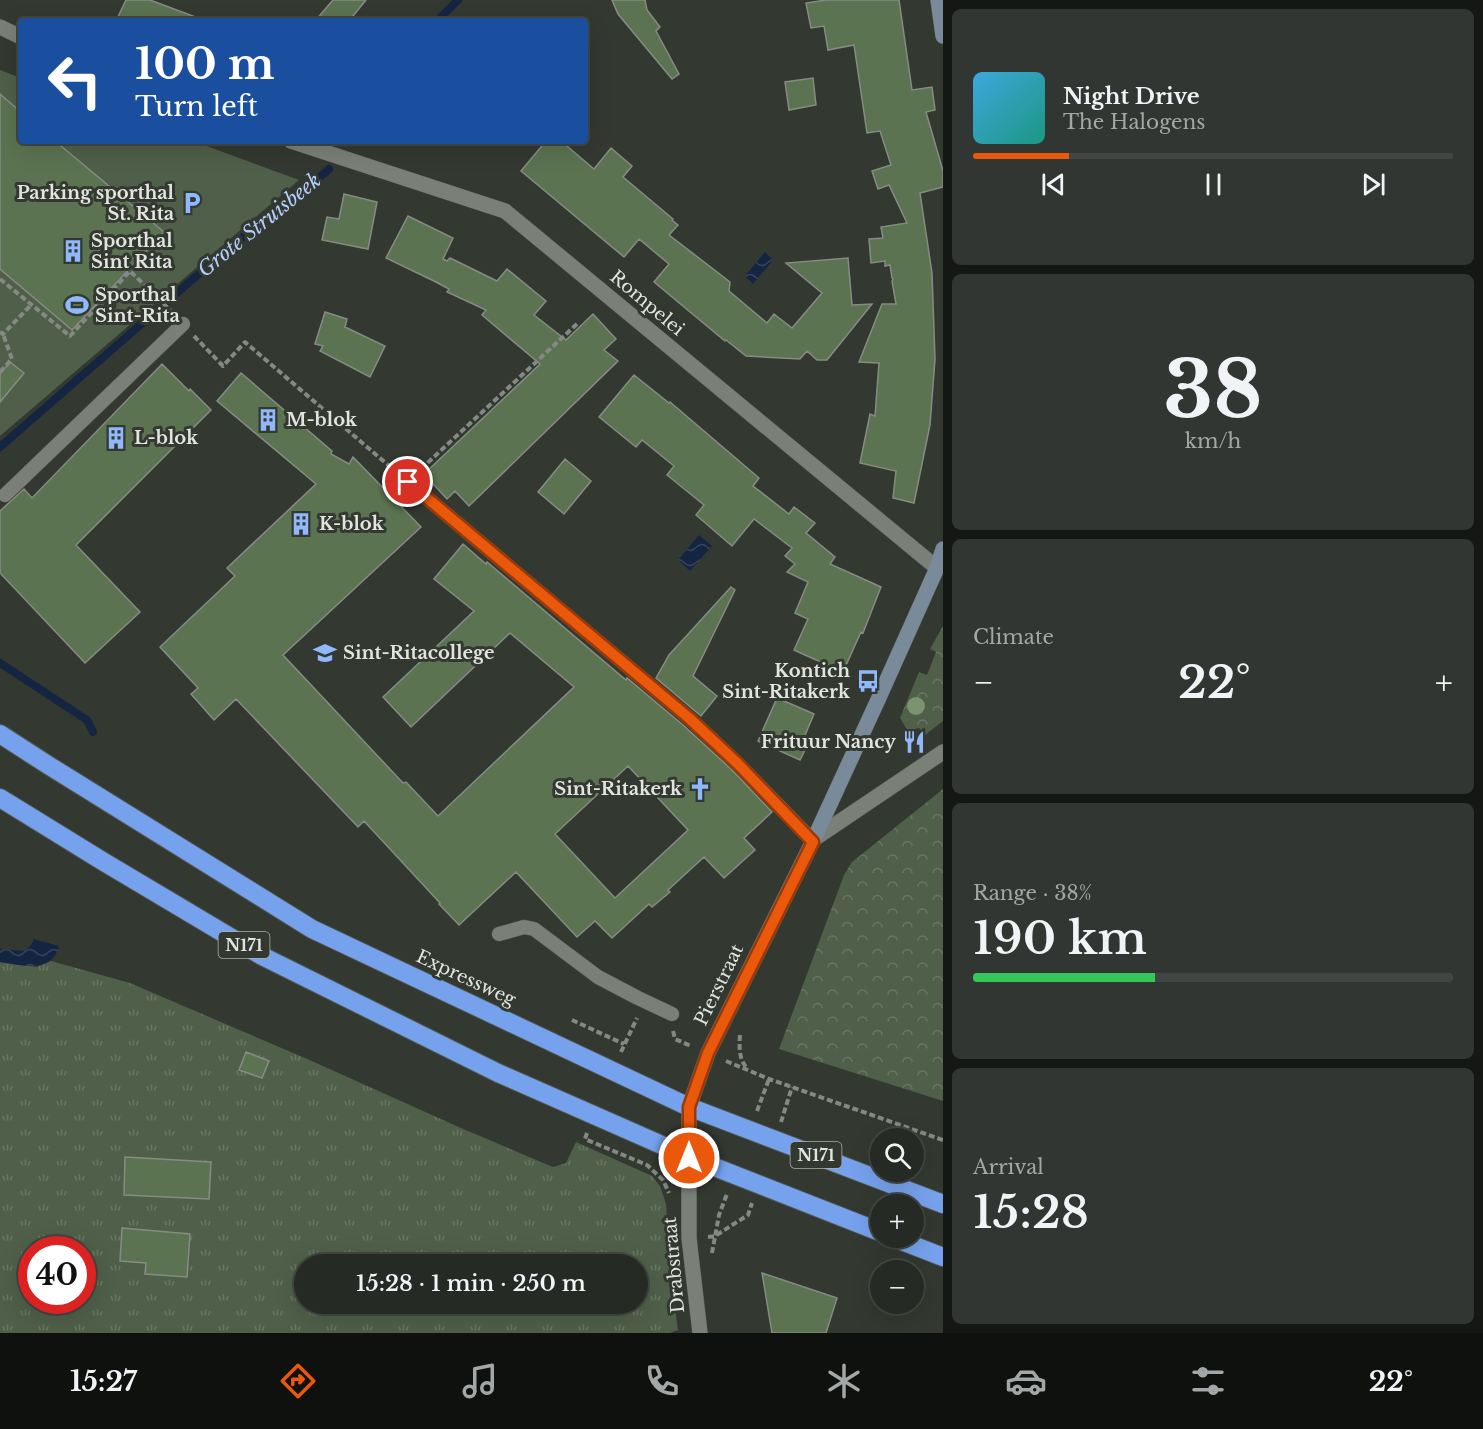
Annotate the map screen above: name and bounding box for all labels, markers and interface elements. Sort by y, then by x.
text: 100 m [135,38,274,90]
icon: left [36,42,114,120]
text: Night Drive [1063,83,1200,110]
text: Turn left [135,90,258,123]
text: The Halogens [1063,110,1205,134]
water label: Grote Struisbeek [193,168,325,282]
icon: previous [1037,168,1070,201]
icon: pause [1197,168,1230,201]
icon: next [1357,168,1390,201]
place label: Parking sporthal St. Rita [17,182,175,225]
parking icon: Parking sporthal St. Rita [179,190,205,216]
place label: Sporthal Sint Rita [91,230,173,273]
building icon: Sporthal Sint Rita [60,238,86,264]
street label: Rompelei [605,266,689,340]
place label: Sporthal Sint-Rita [95,284,180,327]
sports icon: Sporthal Sint-Rita [64,292,90,318]
text: 38 [1163,341,1263,438]
building icon: M-blok [255,407,281,433]
place label: M-blok [286,409,358,431]
building icon: L-blok [103,425,129,451]
place label: L-blok [134,427,199,449]
text: km/h [1185,429,1241,453]
pin [382,456,433,507]
icon: arrive [391,465,424,498]
building icon: K-blok [288,511,314,537]
place label: K-blok [319,513,385,535]
text: Climate [973,625,1054,649]
school or university icon: Sint-Ritacollege [312,640,338,666]
place label: Sint-Ritacollege [343,642,495,664]
text: 22° [1178,654,1251,710]
place label: Kontich Sint-Ritakerk [722,660,851,703]
text: − [973,662,994,703]
text: + [1435,662,1453,703]
bus stop icon: Kontich Sint-Ritakerk [855,668,881,694]
restaurant icon: Frituur Nancy [901,729,927,755]
place label: Frituur Nancy [761,731,896,753]
church icon: Sint-Ritakerk [687,776,713,802]
place label: Sint-Ritakerk [554,778,683,800]
text: Range · 38% [973,881,1092,905]
text: 190 km [973,910,1147,966]
road number: N171 [218,932,270,958]
street label: Pierstraat [690,941,748,1029]
street label: Expressweg [413,945,519,1011]
position arrow [657,1126,721,1190]
map controls [870,1128,924,1314]
button: search [870,1128,924,1182]
road number: N171 [790,1142,842,1168]
text: Arrival [973,1155,1044,1179]
text: 15:28 [973,1184,1089,1240]
button: + [870,1194,924,1248]
street label: Drabstraat [659,1216,689,1314]
speed limit sign: 40 [18,1236,96,1314]
button: − [870,1260,924,1314]
text: 15:28 · 1 min · 250 m [356,1270,586,1297]
icon: directions [277,1360,319,1402]
icon: music [459,1360,501,1402]
icon: phone [641,1360,683,1402]
icon: climate [823,1360,865,1402]
icon: car [1005,1360,1047,1402]
icon: filters [1187,1360,1229,1402]
text: 15:27 [70,1365,137,1398]
text: 22° [1369,1365,1413,1398]

